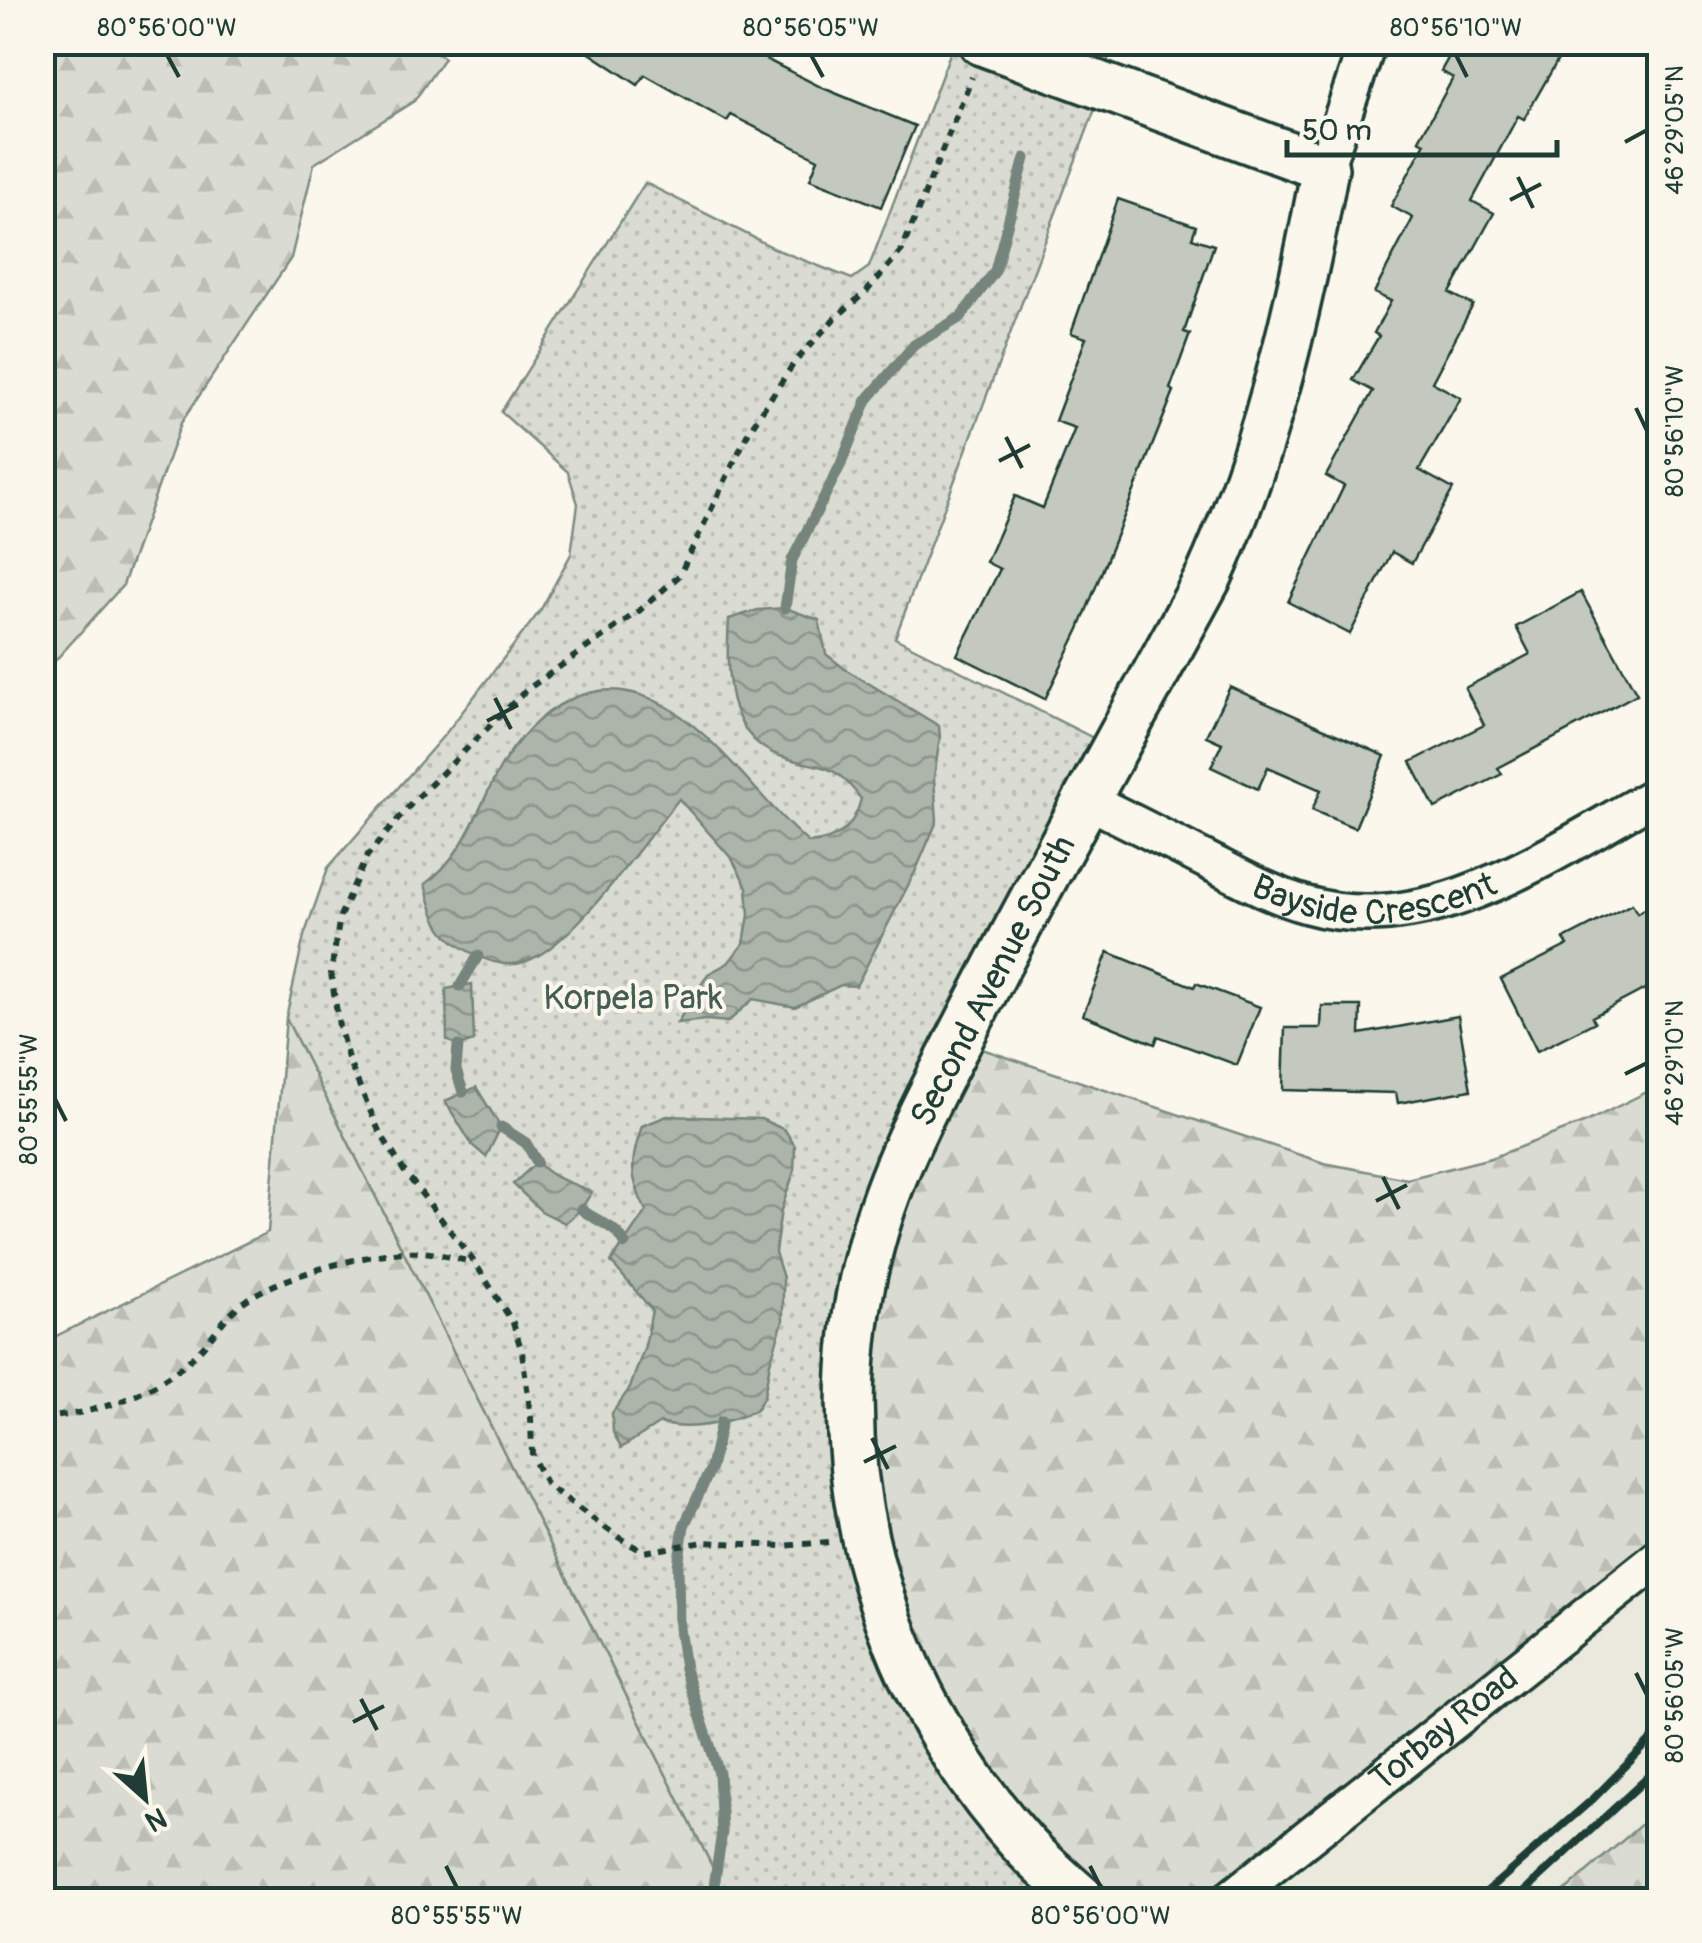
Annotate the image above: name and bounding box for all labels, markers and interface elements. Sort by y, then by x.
text: 80°56'00"W [97,13,237,44]
text: 80°56'05"W [743,13,879,44]
text: 80°56'10"W [1390,13,1522,44]
text: 46°29'05"N [1660,65,1691,195]
scale bar [1287,95,1557,157]
text: 50 m [1302,112,1372,149]
text: 80°56'10"W [1660,365,1691,497]
street label: Second Avenue South [901,828,1085,1134]
street label: Bayside Crescent [1245,862,1504,935]
park label: Korpela Park [543,976,723,1020]
text: 46°29'10"N [1660,1000,1691,1126]
text: 80°55'55"W [14,1033,45,1165]
text: 80°56'05"W [1660,1627,1691,1763]
street label: Torbay Road [1361,1656,1527,1801]
north arrow [95,1748,195,1848]
text: N [139,1799,172,1839]
text: 80°55'55"W [391,1901,523,1932]
text: 80°56'00"W [1031,1901,1171,1932]

